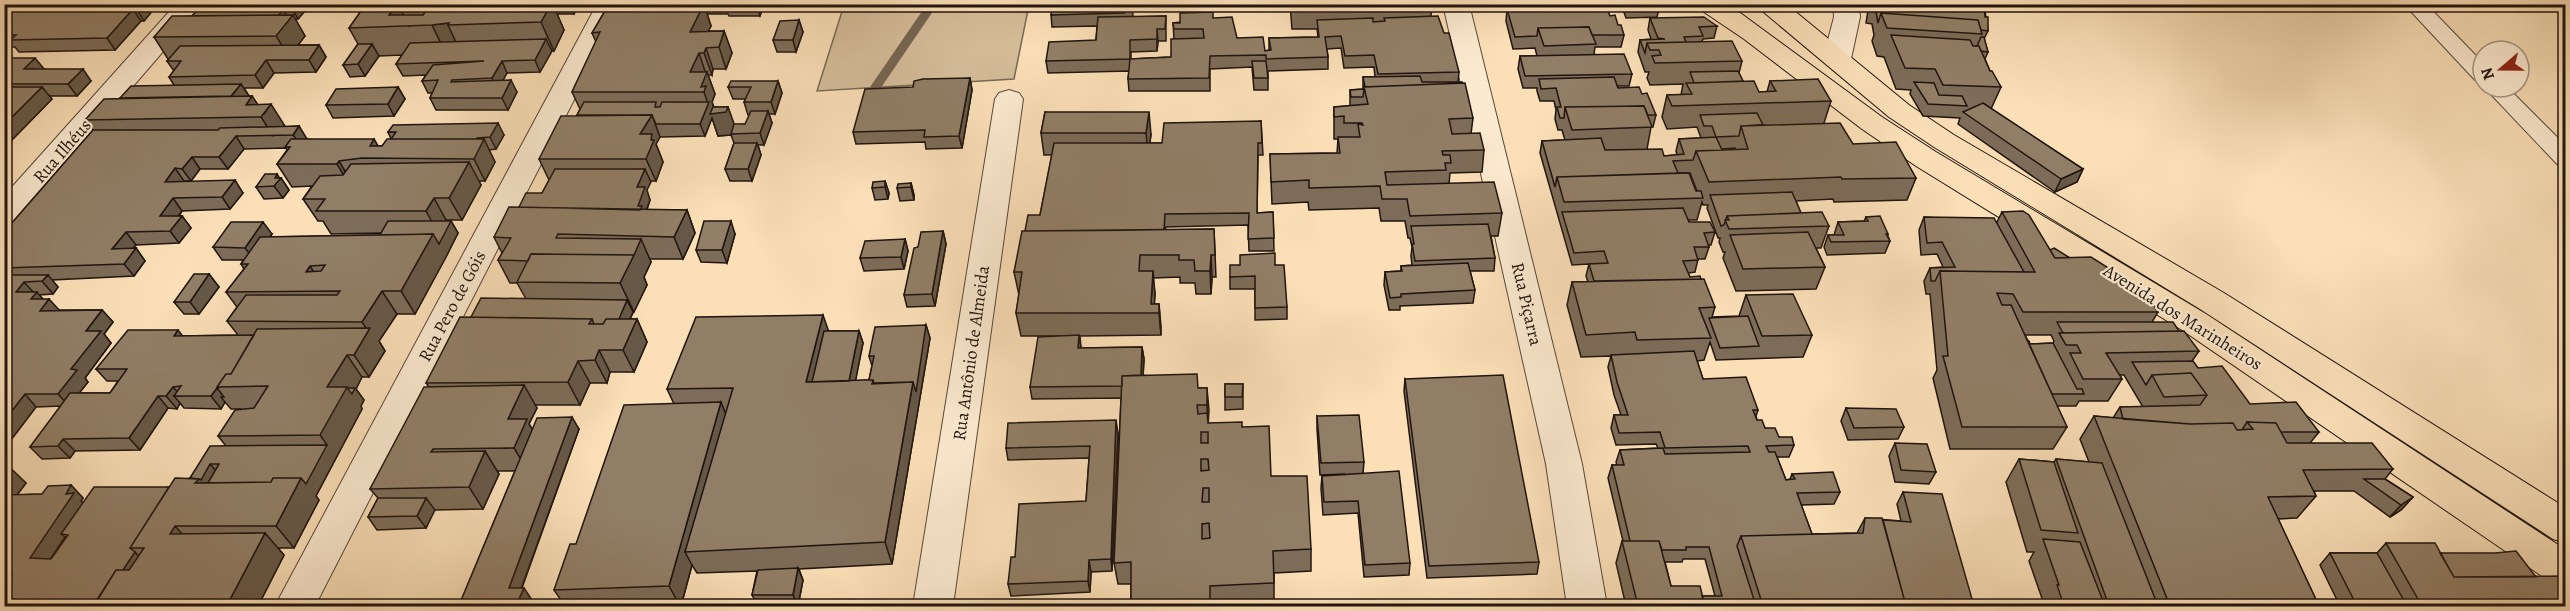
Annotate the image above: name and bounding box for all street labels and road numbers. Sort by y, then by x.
street label: Rua Ilhéus [27,114,97,188]
street label: Rua Pero de Góis [413,246,491,366]
street label: Avenida dos Marinheiros [2098,258,2267,376]
street label: Rua Piçarra [1506,260,1548,349]
street label: Rua Antônio de Almeida [947,263,995,442]

